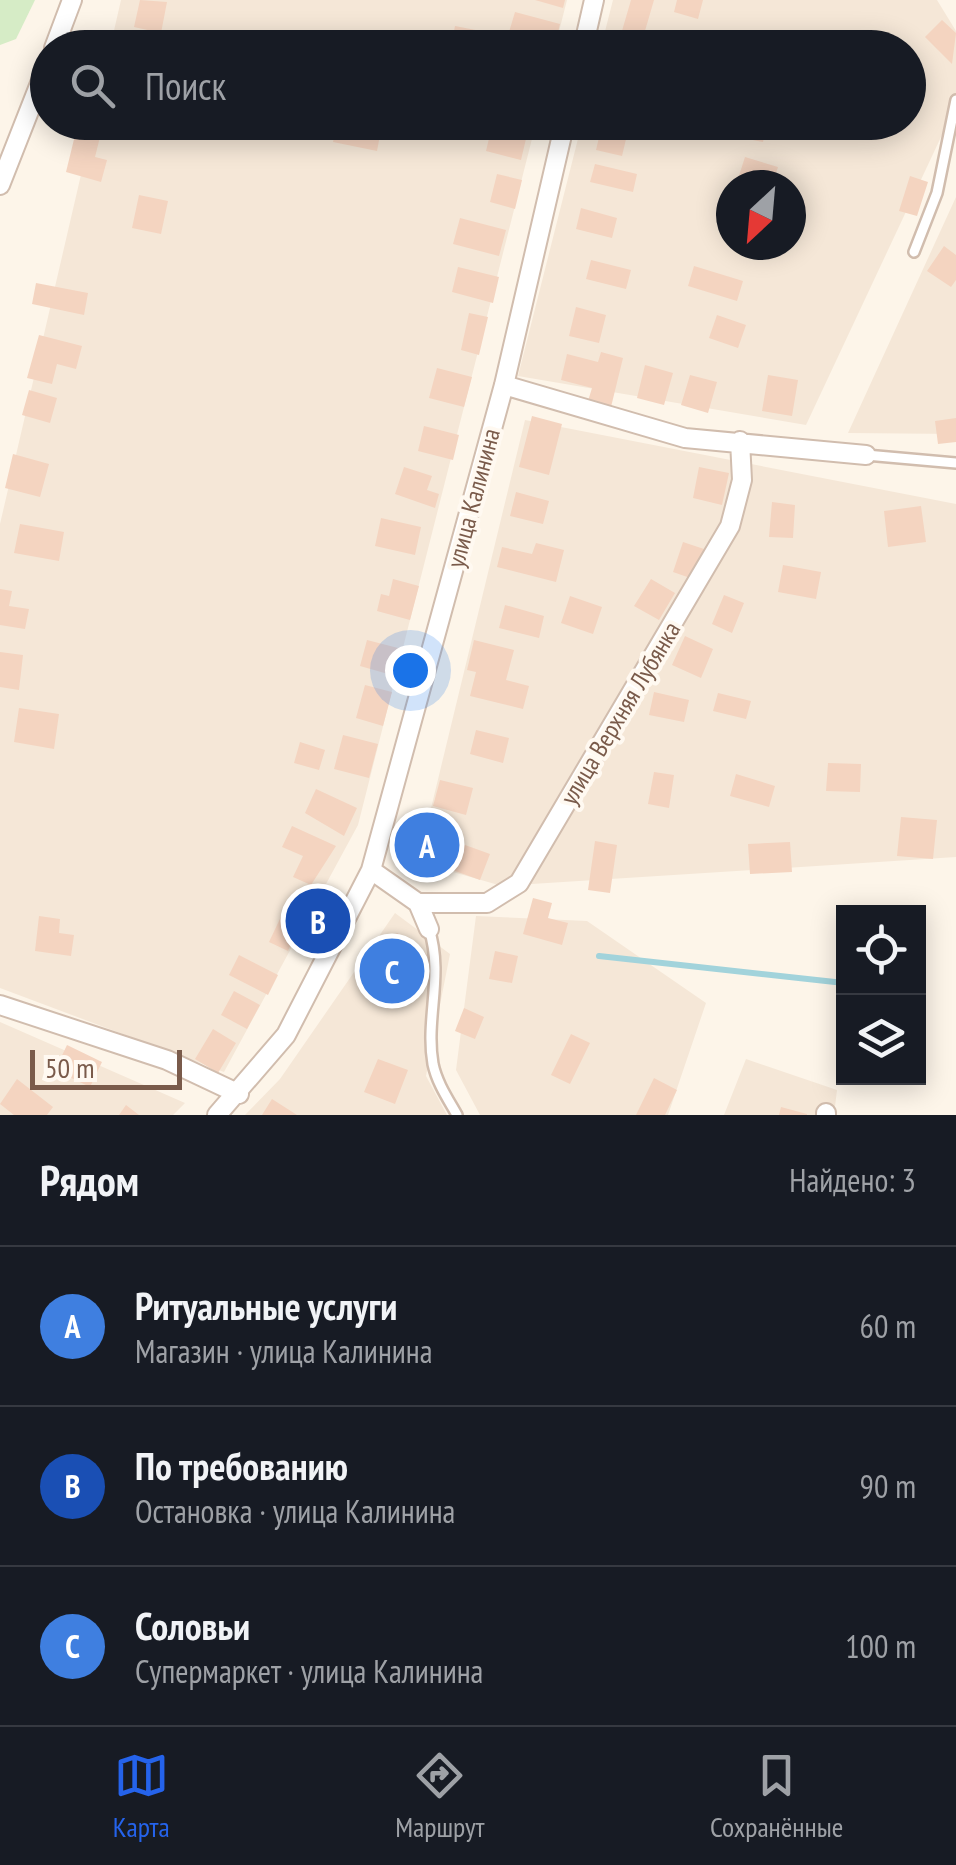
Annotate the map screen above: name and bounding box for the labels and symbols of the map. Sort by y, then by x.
north arrow [716,170,806,260]
street label: улица Калинина [439,425,507,571]
street label: улица Верхняя Лубянка [553,616,687,810]
your location [385,645,436,696]
pin: A [394,808,460,882]
pin: B [286,884,350,958]
pin: C [360,934,424,1008]
scale bar [30,1045,182,1090]

